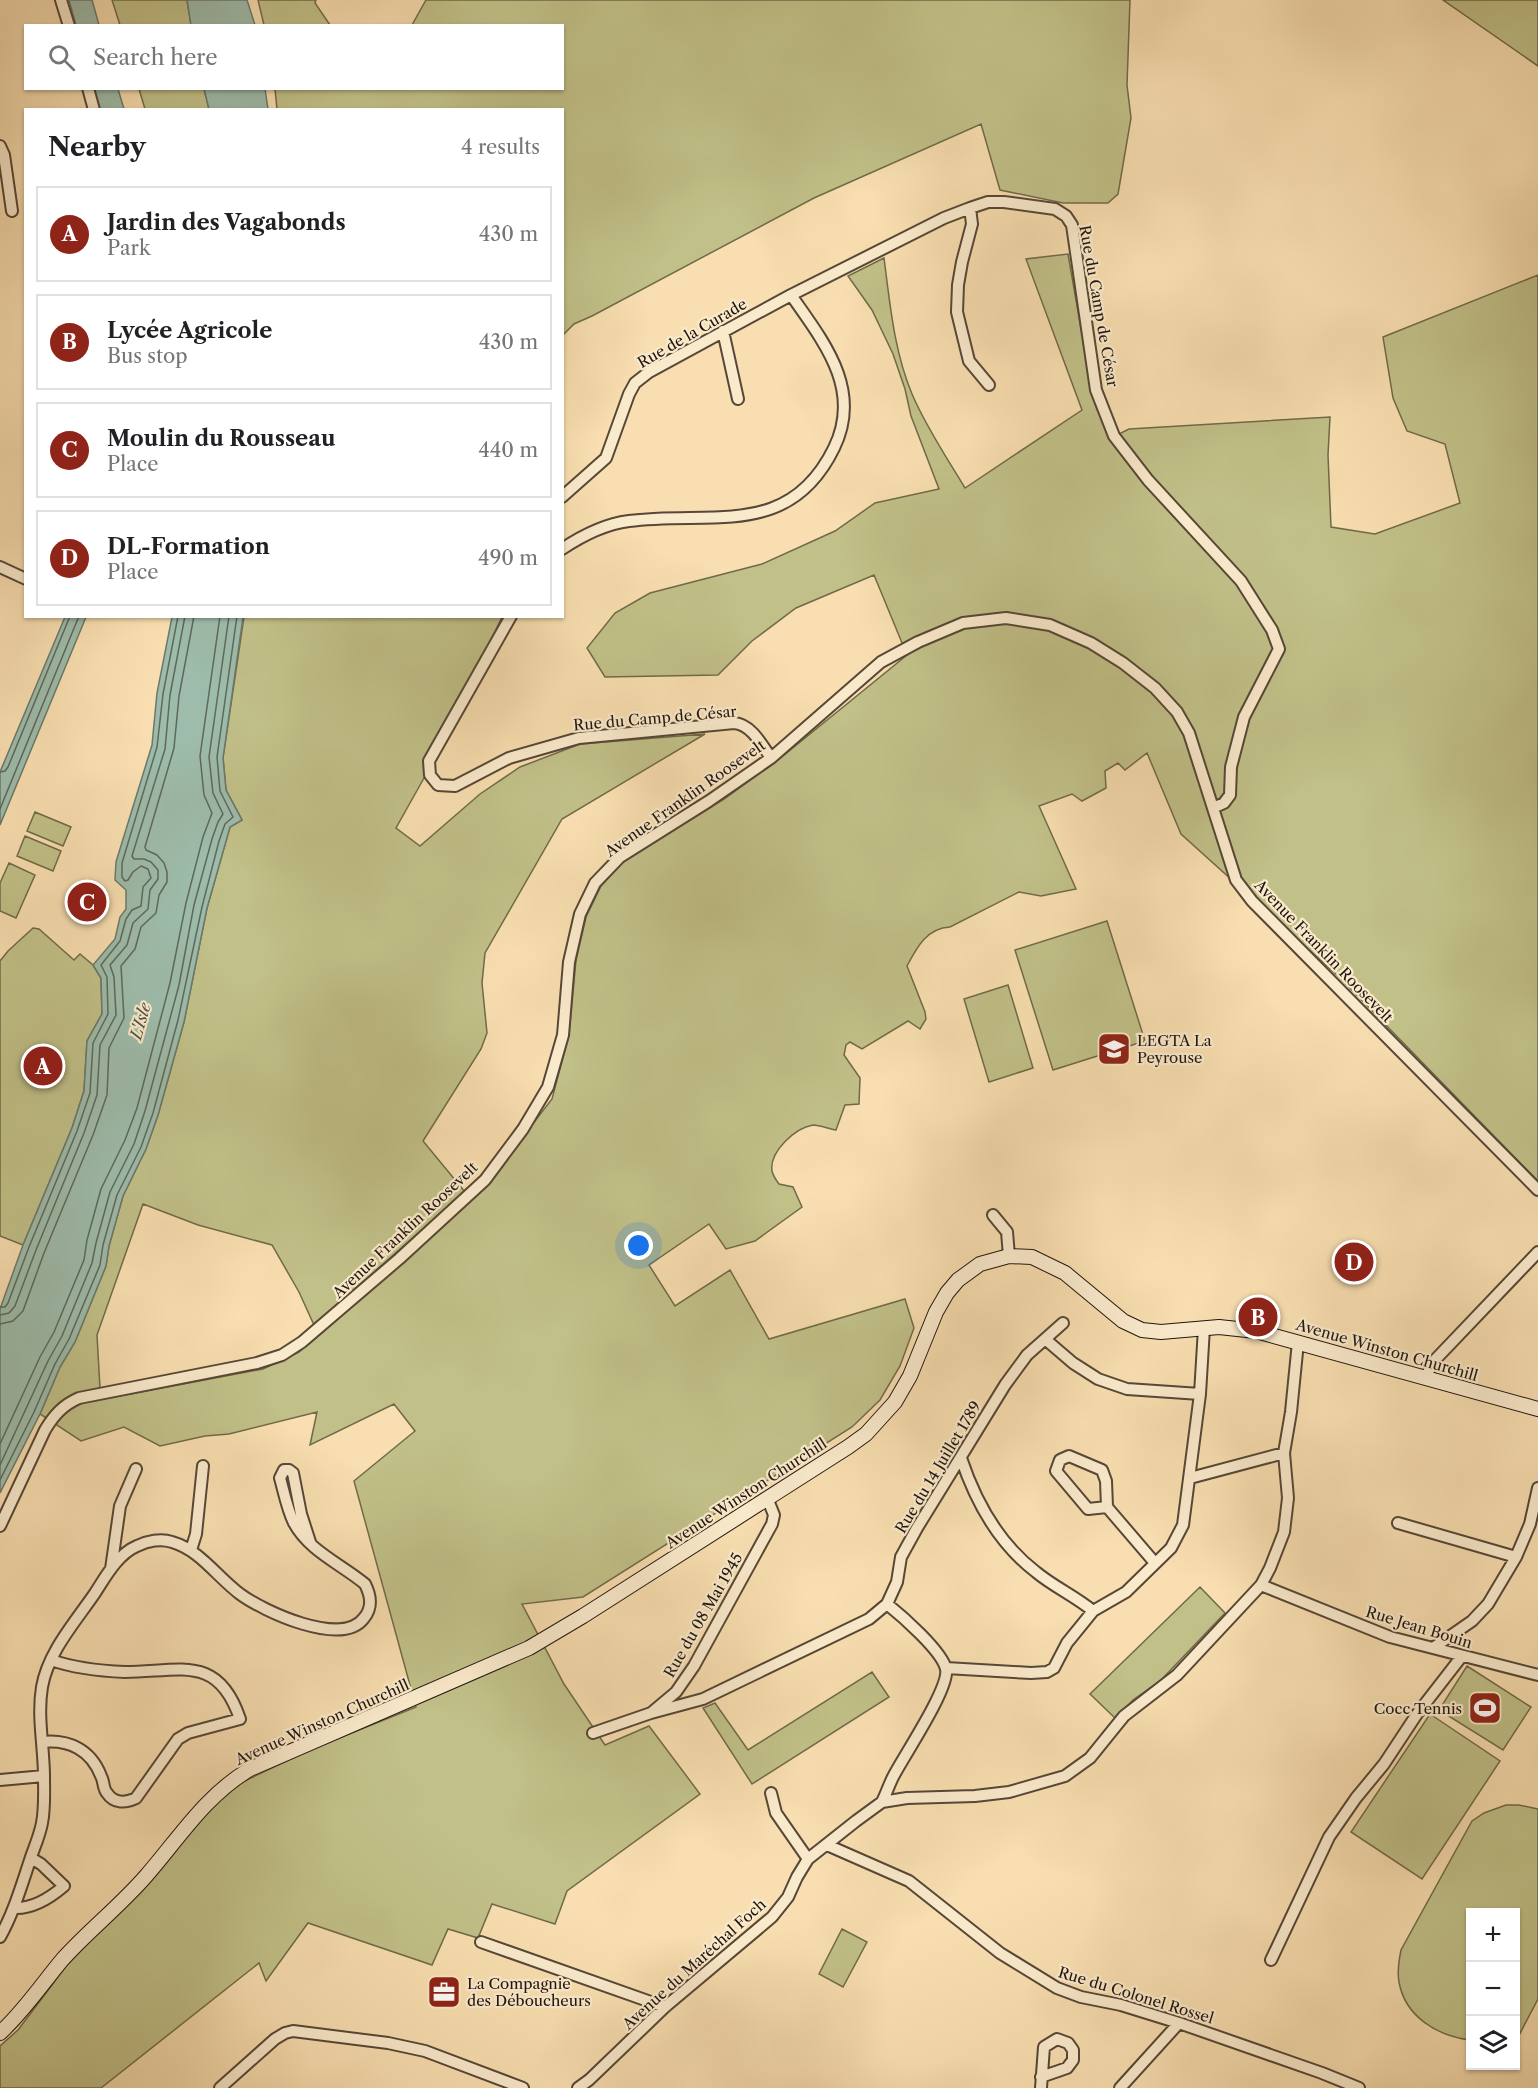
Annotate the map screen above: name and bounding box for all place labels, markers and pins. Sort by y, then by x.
pin: C [68,880,106,924]
school or university icon: LEGTA La Peyrouse [1096,1031,1132,1067]
place label: LEGTA La Peyrouse [1137,1031,1212,1067]
pin: A [24,1044,63,1088]
pin: D [1334,1240,1374,1284]
pin: B [1238,1294,1278,1340]
sports icon: Cocc Tennis [1467,1690,1503,1726]
place label: Cocc Tennis [1374,1699,1462,1718]
office icon: La Compagnie des Déboucheurs [426,1974,462,2010]
place label: La Compagnie des Déboucheurs [467,1974,591,2010]

